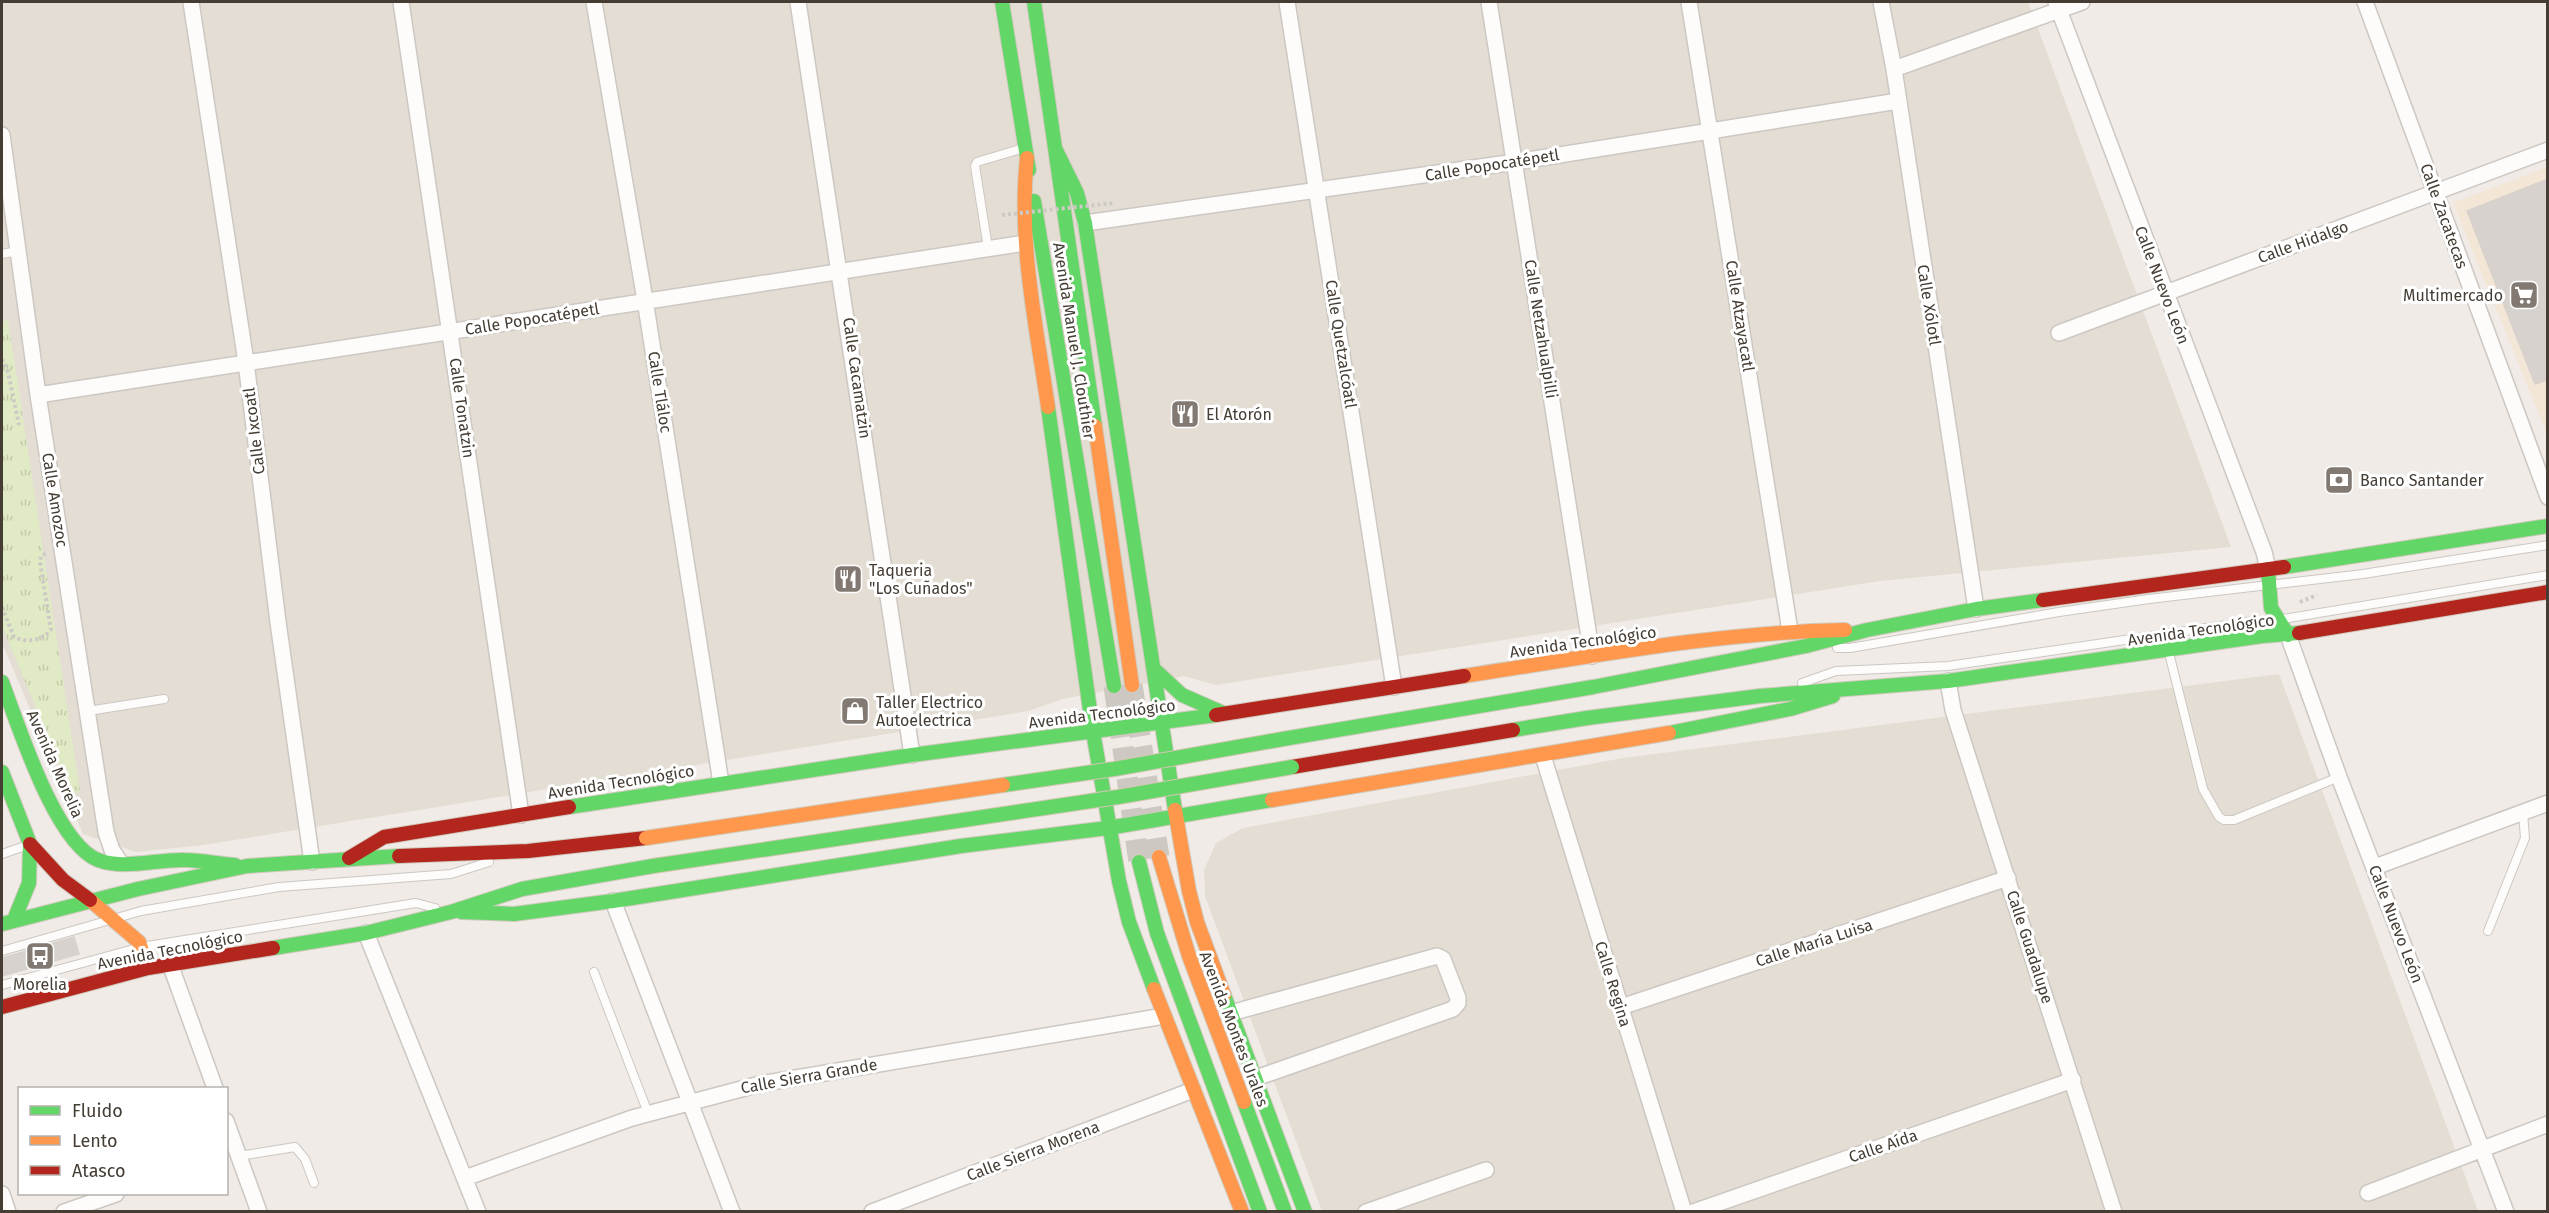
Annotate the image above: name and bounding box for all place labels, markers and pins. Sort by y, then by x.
supermarket icon: Multimercado [2508,279,2540,311]
place label: Multimercado [2403,286,2503,305]
restaurant icon: El Atorón [1169,398,1201,430]
place label: El Atorón [1206,405,1272,424]
bank icon: Banco Santander [2323,464,2355,496]
place label: Banco Santander [2360,471,2485,490]
place label: Taqueria "Los Cuñados" [869,561,973,598]
restaurant icon: Taqueria "Los Cuñados" [832,563,864,595]
place label: Taller Electrico Autoelectrica [876,693,983,730]
shop icon: Taller Electrico Autoelectrica [839,695,871,727]
bus stop icon: Morelia [24,940,56,972]
place label: Morelia [13,975,67,994]

